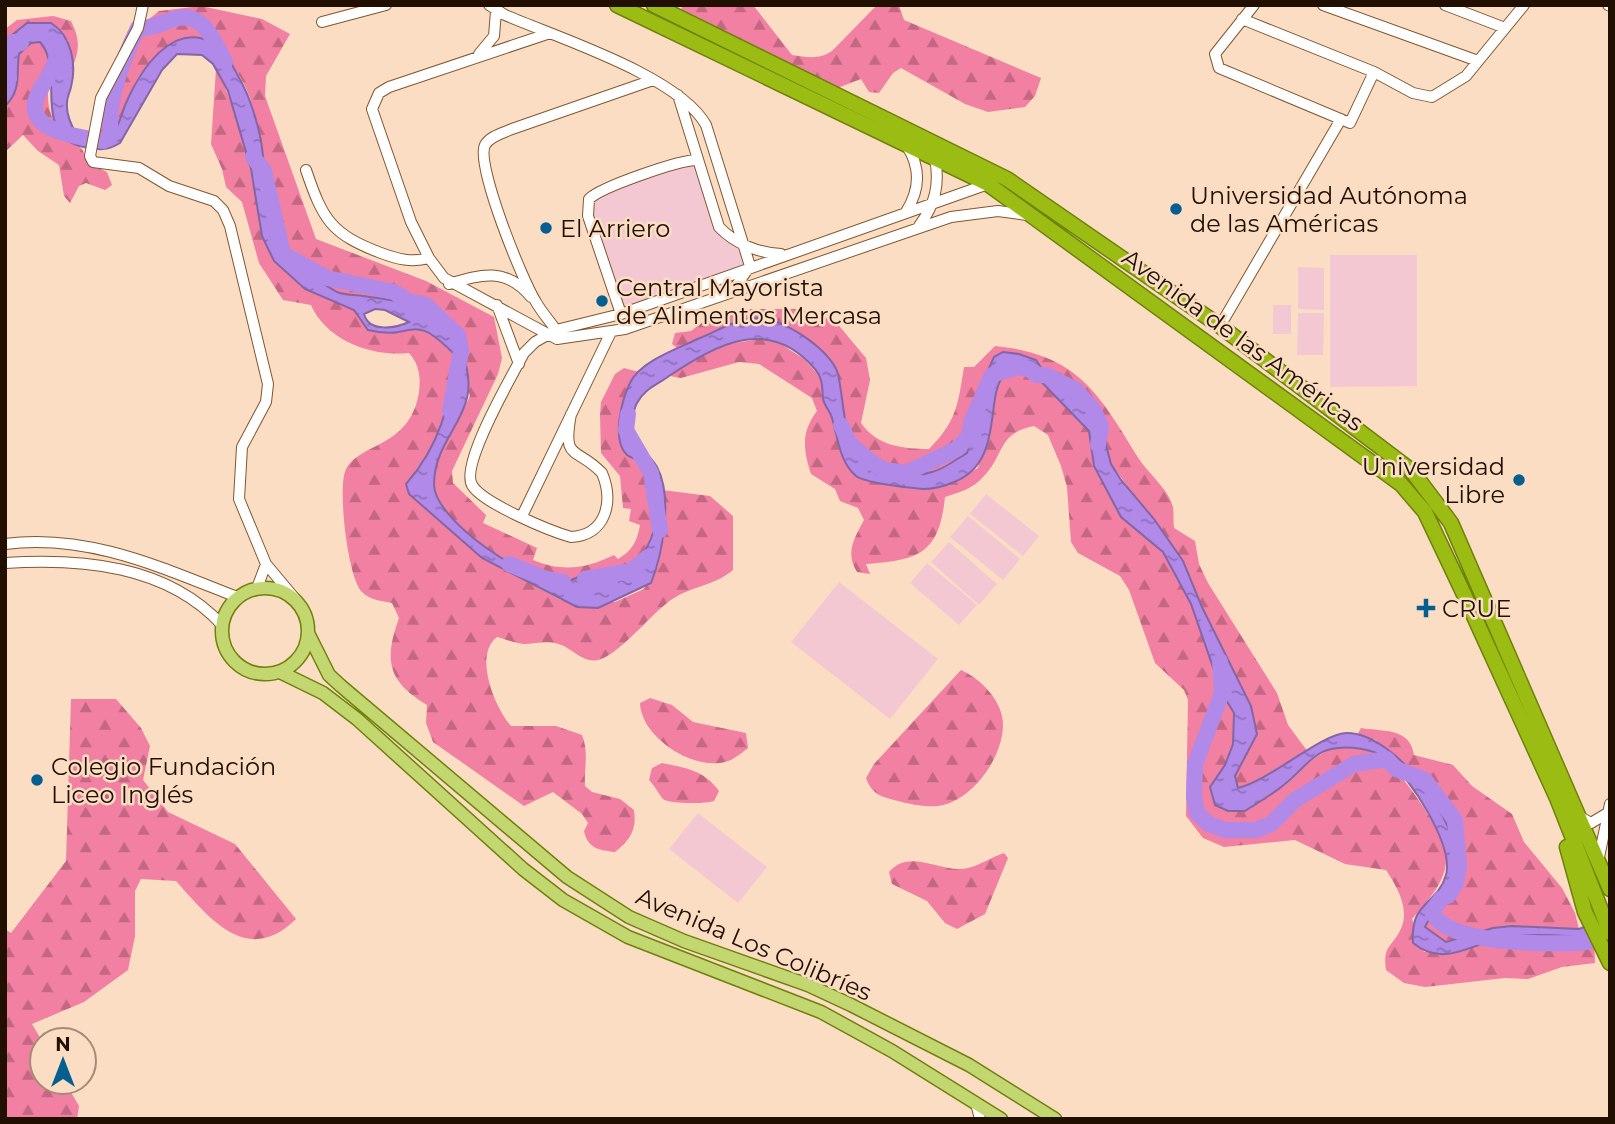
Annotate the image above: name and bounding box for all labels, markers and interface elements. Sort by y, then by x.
place label: Universidad Autónoma de las Américas [1190,181,1468,238]
marker: Universidad Autónoma de las Américas [1168,201,1184,217]
place label: El Arriero [560,214,670,243]
marker: El Arriero [538,220,554,236]
street label: Avenida de las Américas [1117,243,1369,437]
place label: Central Mayorista de Alimentos Mercasa [616,273,882,330]
marker: Central Mayorista de Alimentos Mercasa [594,293,610,309]
place label: Universidad Libre [1362,452,1505,509]
marker: Universidad Libre [1511,472,1527,488]
place label: CRUE [1442,594,1511,623]
marker: CRUE [1416,598,1436,618]
place label: Colegio Fundación Liceo Inglés [51,752,276,809]
marker: Colegio Fundación Liceo Inglés [29,772,45,788]
street label: Avenida Los Colibríes [632,881,876,1007]
north arrow [28,1026,98,1096]
text: N [55,1033,71,1056]

